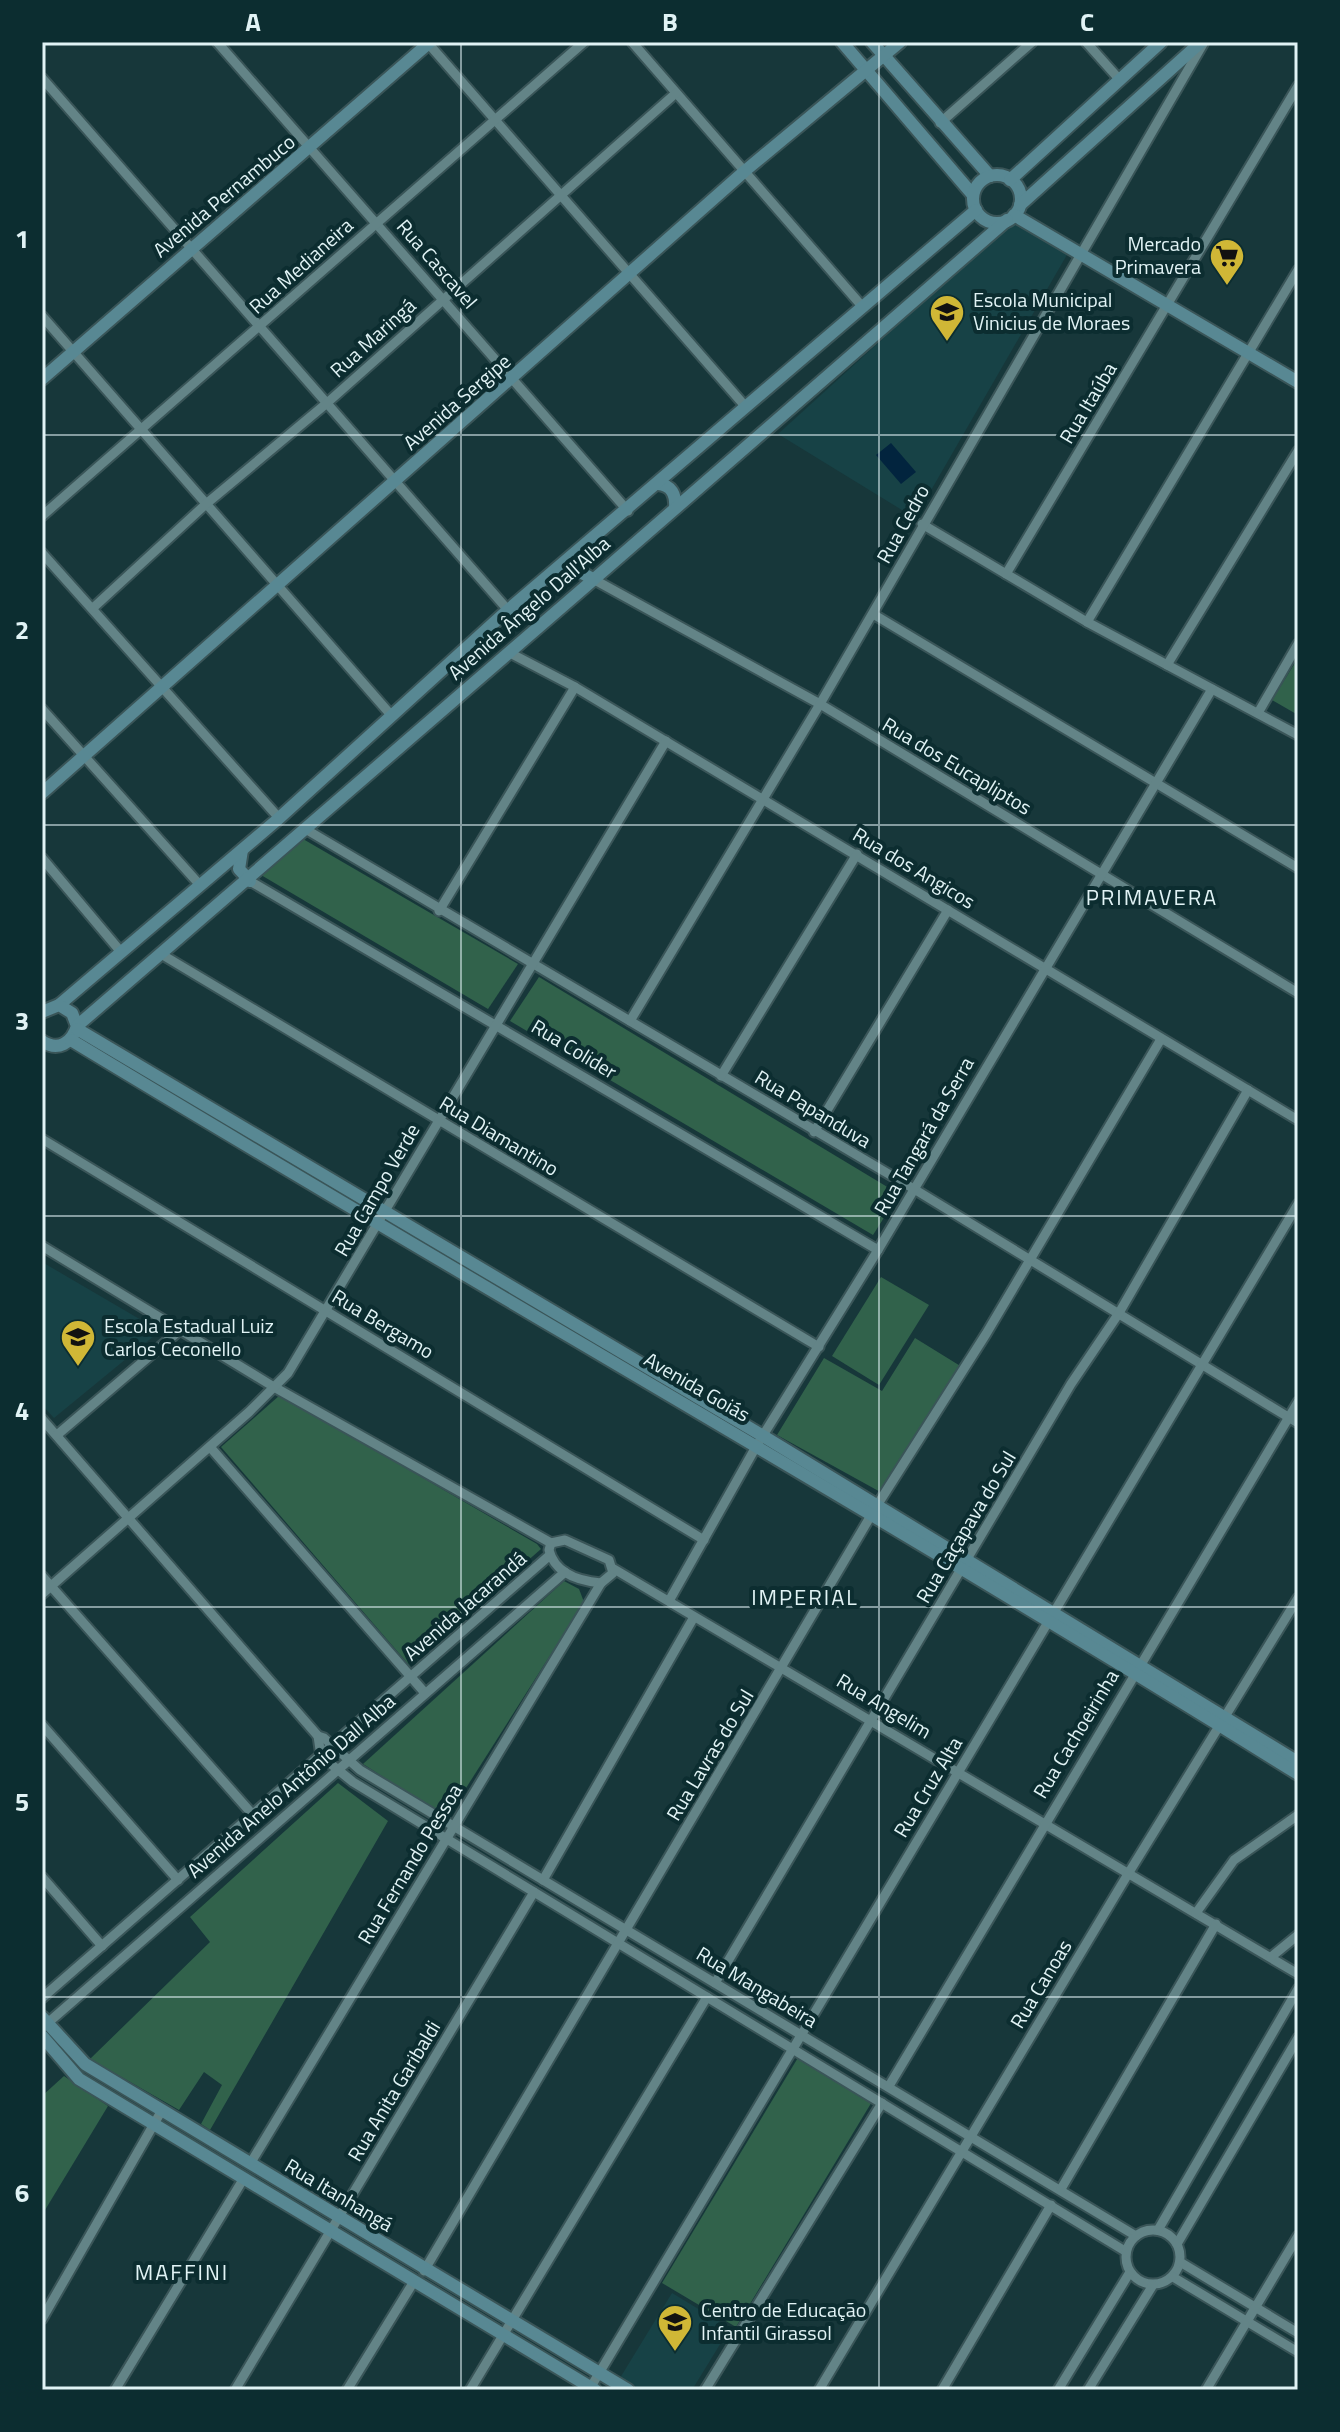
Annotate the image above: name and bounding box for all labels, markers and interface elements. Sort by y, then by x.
text: A [245,2,261,41]
text: B [662,2,678,41]
text: C [1080,2,1094,41]
street label: Avenida Pernambuco [146,127,302,265]
street label: Rua Medianeira [242,210,360,321]
street label: Rua Cascavel [389,212,485,315]
text: 1 [15,219,29,258]
place label: Mercado Primavera [1115,228,1201,282]
supermarket icon: Mercado Primavera [1208,237,1246,287]
place label: Escola Municipal Vinicius de Moraes [973,284,1130,338]
street label: Rua Maringá [323,290,423,385]
school or university icon: Escola Municipal Vinicius de Moraes [928,293,966,343]
street label: Avenida Sergipe [396,346,518,457]
street label: Rua Itaúba [1051,356,1124,449]
street label: Rua Cedro [868,479,937,569]
street label: Avenida Ângelo Dall'Alba [441,528,617,687]
text: 2 [15,610,29,649]
street label: Rua dos Eucapliptos [877,709,1038,822]
street label: Rua dos Angicos [847,819,981,916]
district label: PRIMAVERA [1086,880,1218,914]
text: 3 [15,1001,29,1040]
street label: Rua Colider [525,1011,623,1086]
street label: Rua Tangará da Serra [866,1051,982,1221]
street label: Rua Papanduva [749,1062,877,1156]
street label: Rua Diamantino [434,1088,565,1184]
street label: Rua Campo Verde [326,1118,427,1262]
street label: Rua Bergamo [326,1281,440,1366]
place label: Escola Estadual Luiz Carlos Ceconello [104,1310,274,1364]
school or university icon: Escola Estadual Luiz Carlos Ceconello [59,1318,97,1368]
street label: Avenida Goiás [638,1344,756,1429]
text: 4 [15,1391,29,1430]
street label: Rua Caçapava do Sul [908,1445,1023,1609]
street label: Avenida Jacarandá [396,1543,533,1668]
district label: IMPERIAL [751,1580,859,1614]
street label: Rua Cachoeirinha [1025,1663,1126,1804]
street label: Rua Angelim [831,1665,938,1746]
street label: Rua Lavras do Sul [658,1683,761,1826]
street label: Avenida Anelo Antônio Dall Alba [180,1686,402,1885]
street label: Rua Cruz Alta [885,1730,970,1843]
street label: Rua Fernando Pessoa [349,1778,470,1950]
text: 5 [15,1782,29,1821]
street label: Rua Canoas [1002,1933,1079,2034]
street label: Rua Mangabeira [691,1938,824,2035]
street label: Rua Anita Garibaldi [339,2014,448,2167]
street label: Rua Itanhangá [279,2150,399,2239]
text: 6 [15,2173,29,2212]
district label: MAFFINI [135,2255,229,2289]
place label: Centro de Educação Infantil Girassol [701,2294,866,2348]
school or university icon: Centro de Educação Infantil Girassol [656,2303,694,2353]

